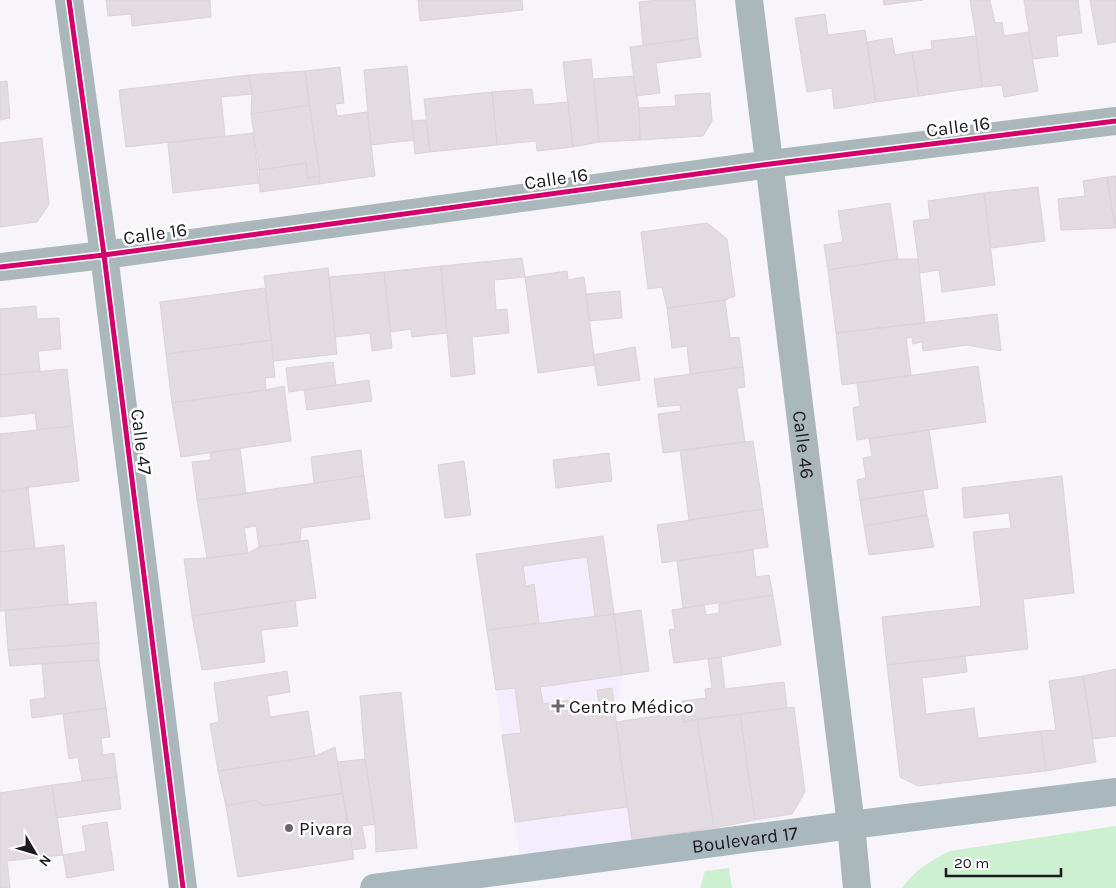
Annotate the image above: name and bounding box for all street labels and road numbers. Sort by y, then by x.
street label: Calle 16 [925,112,991,142]
street label: Calle 16 [523,164,589,194]
street label: Calle 16 [122,219,188,249]
street label: Calle 47 [126,408,156,477]
street label: Calle 46 [788,409,818,480]
street label: Boulevard 17 [691,822,799,858]

